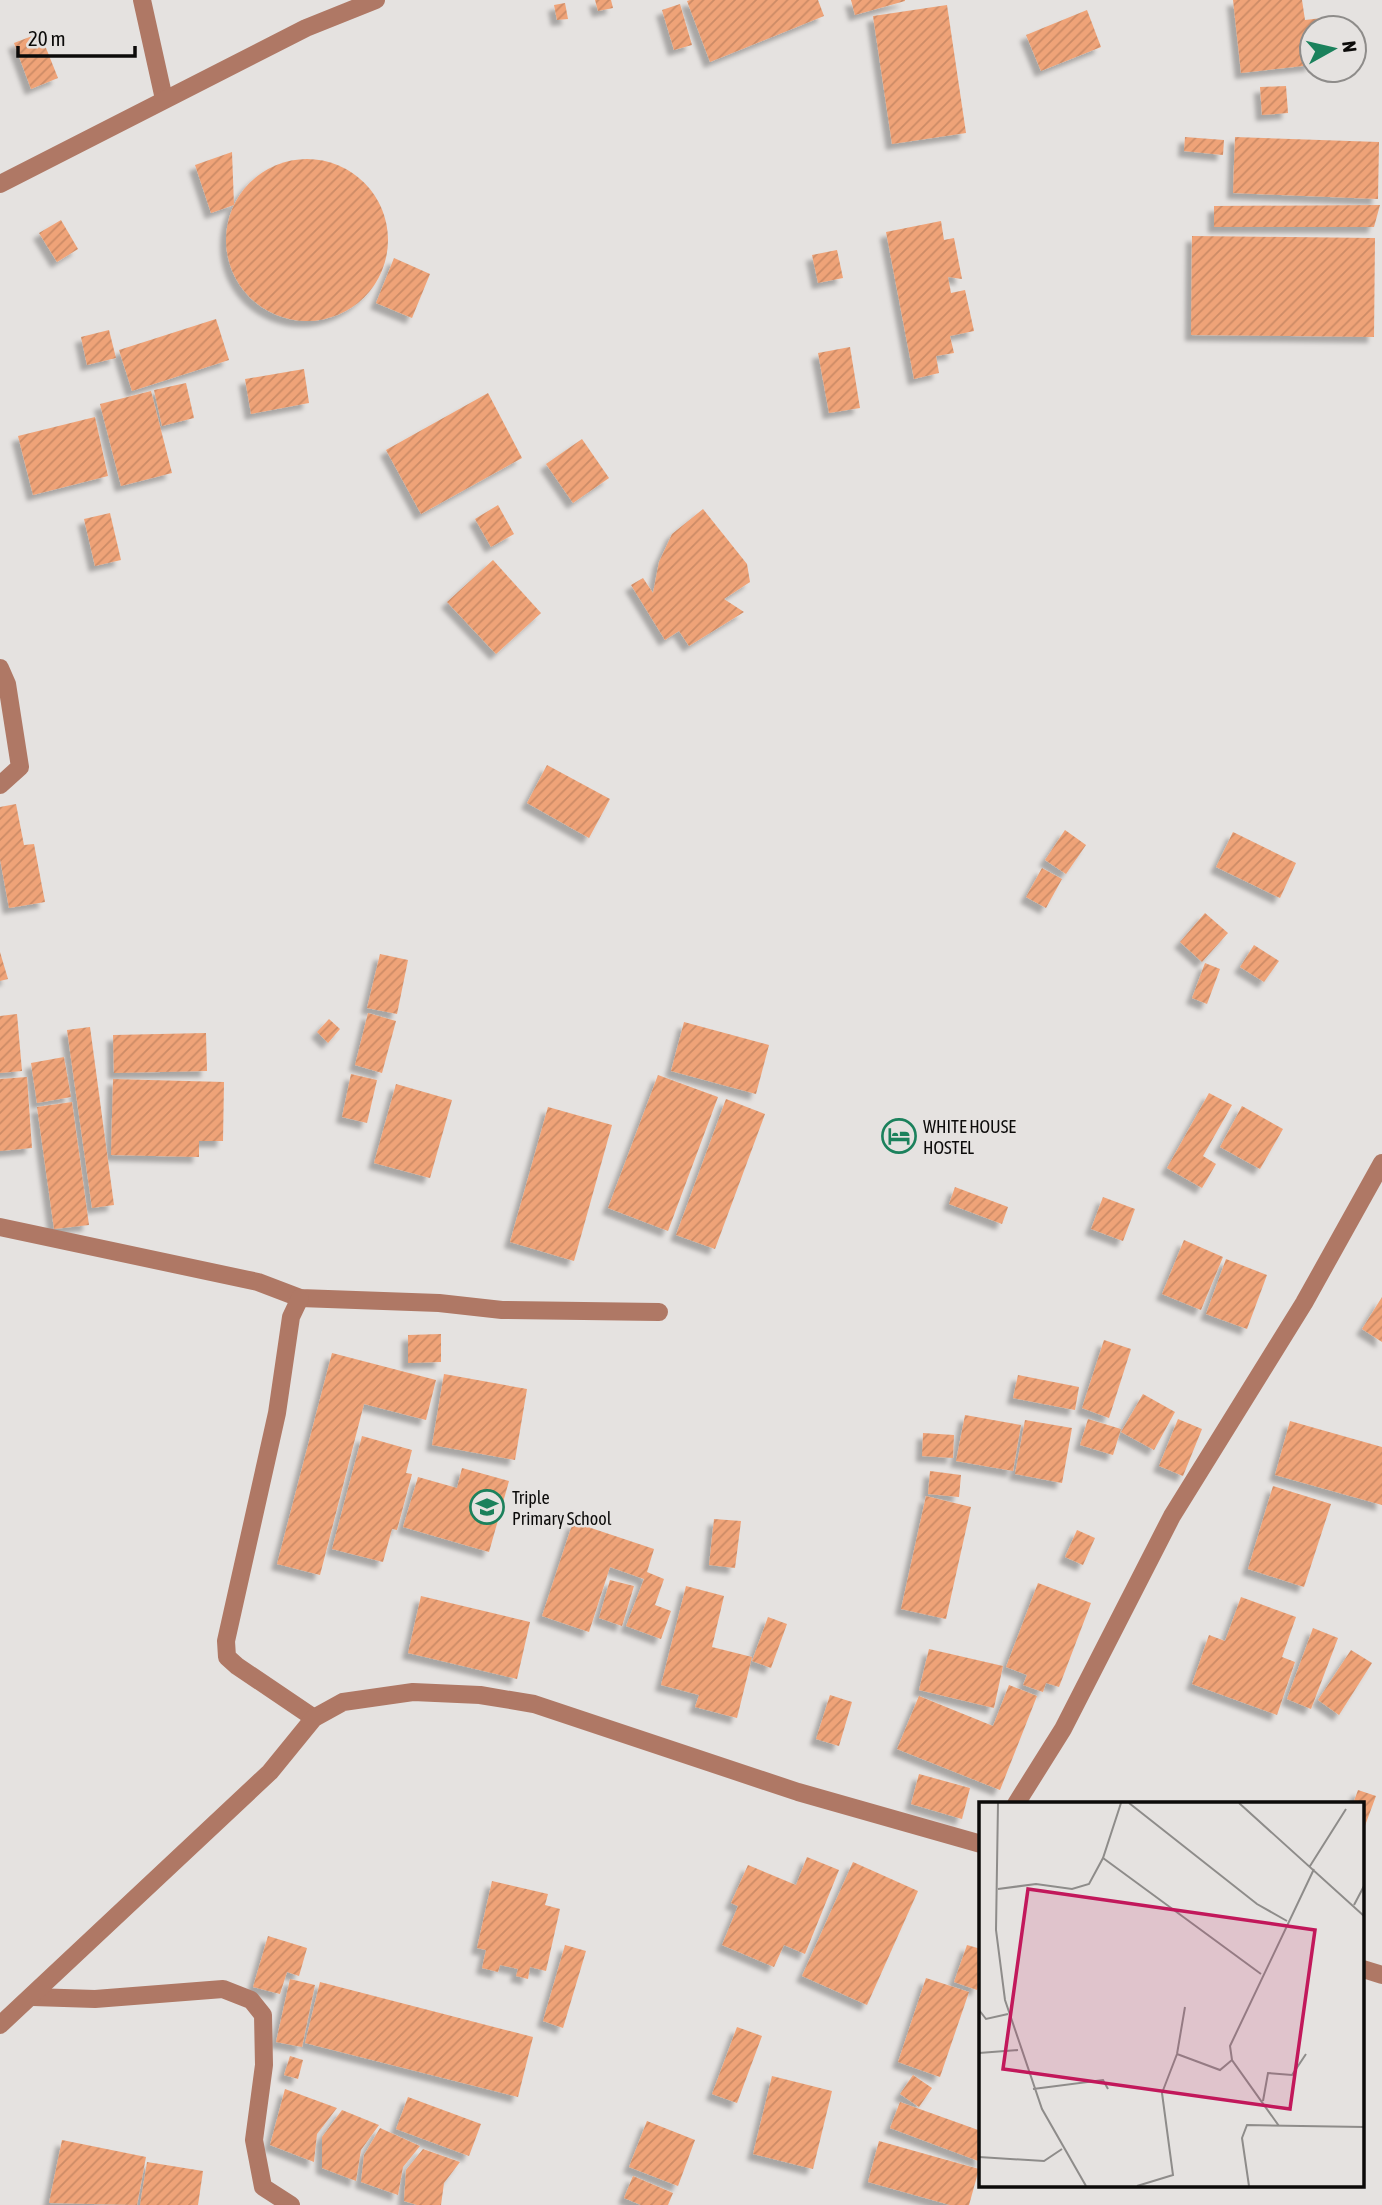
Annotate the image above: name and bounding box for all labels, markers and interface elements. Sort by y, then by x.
scale bar [18,14,135,58]
north arrow [1298,14,1368,84]
text: 20 m [28,26,66,50]
text: N [1338,40,1362,54]
place label: WHITE HOUSE HOSTEL [923,1116,1016,1158]
hotel icon: WHITE HOUSE HOSTEL [880,1117,918,1155]
place label: Triple Primary School [512,1487,612,1529]
school or university icon: Triple Primary School [468,1488,506,1526]
inset map [979,1802,1364,2188]

